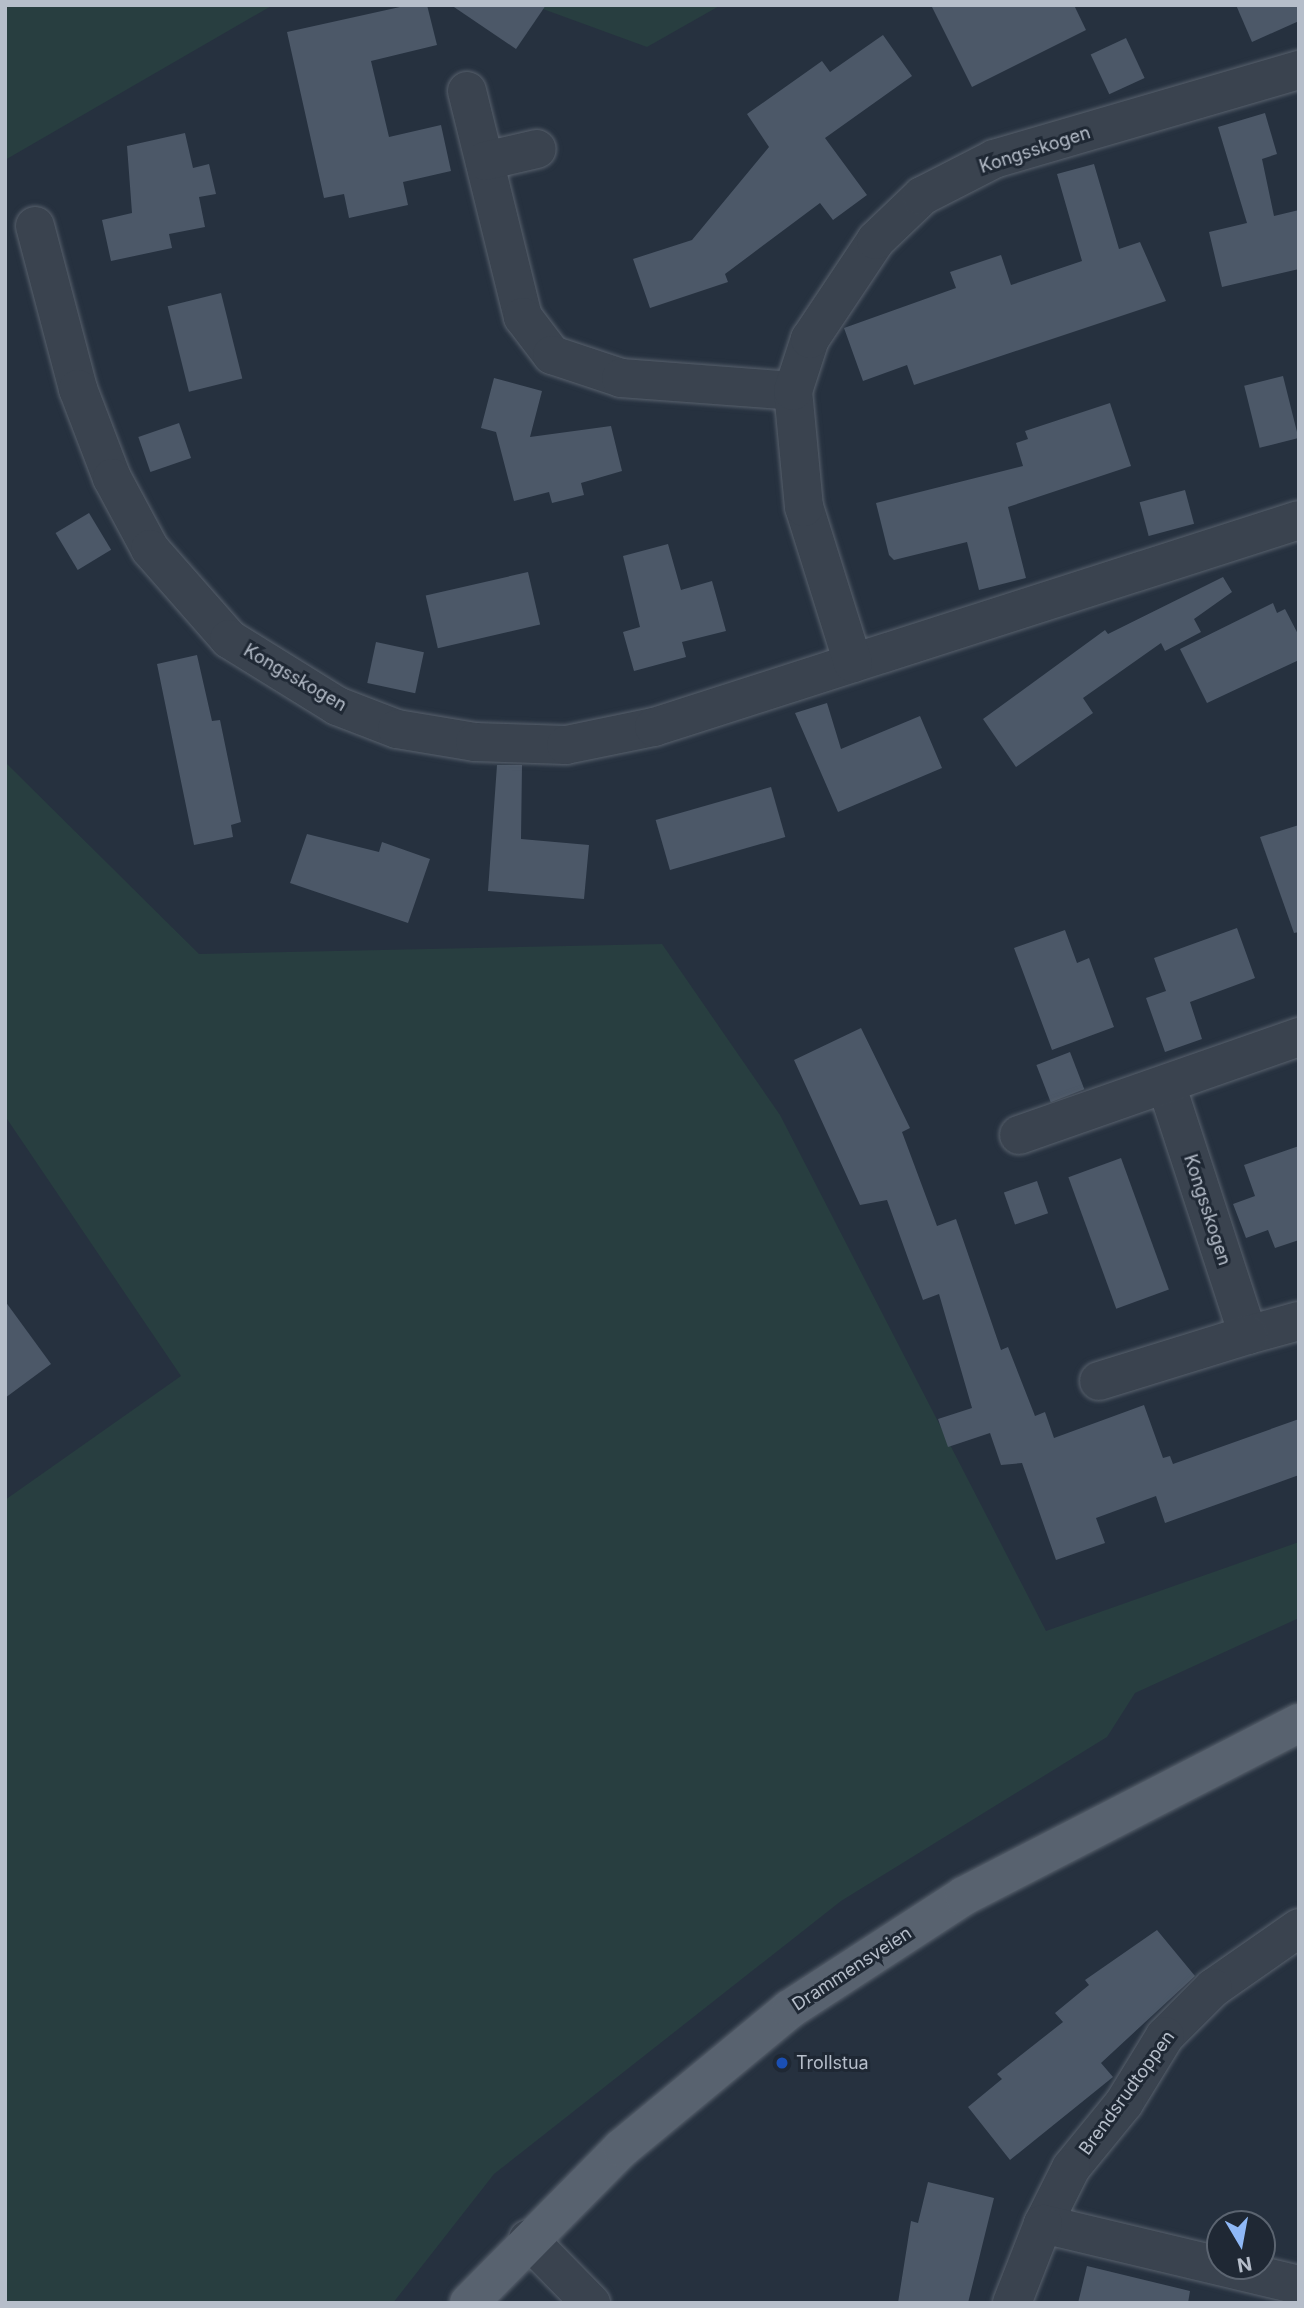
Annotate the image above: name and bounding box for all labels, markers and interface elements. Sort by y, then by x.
street label: Kongsskogen [977,122,1093,178]
street label: Kongsskogen [240,640,350,716]
street label: Kongsskogen [1179,1152,1235,1268]
street label: Drammensveien [788,1922,916,2016]
street label: Brendsrudtoppen [1075,2027,1179,2159]
place label: Trollstua [796,2052,869,2074]
marker: Trollstua [774,2055,790,2071]
north arrow [1206,2210,1276,2280]
text: N [1235,2252,1254,2277]

